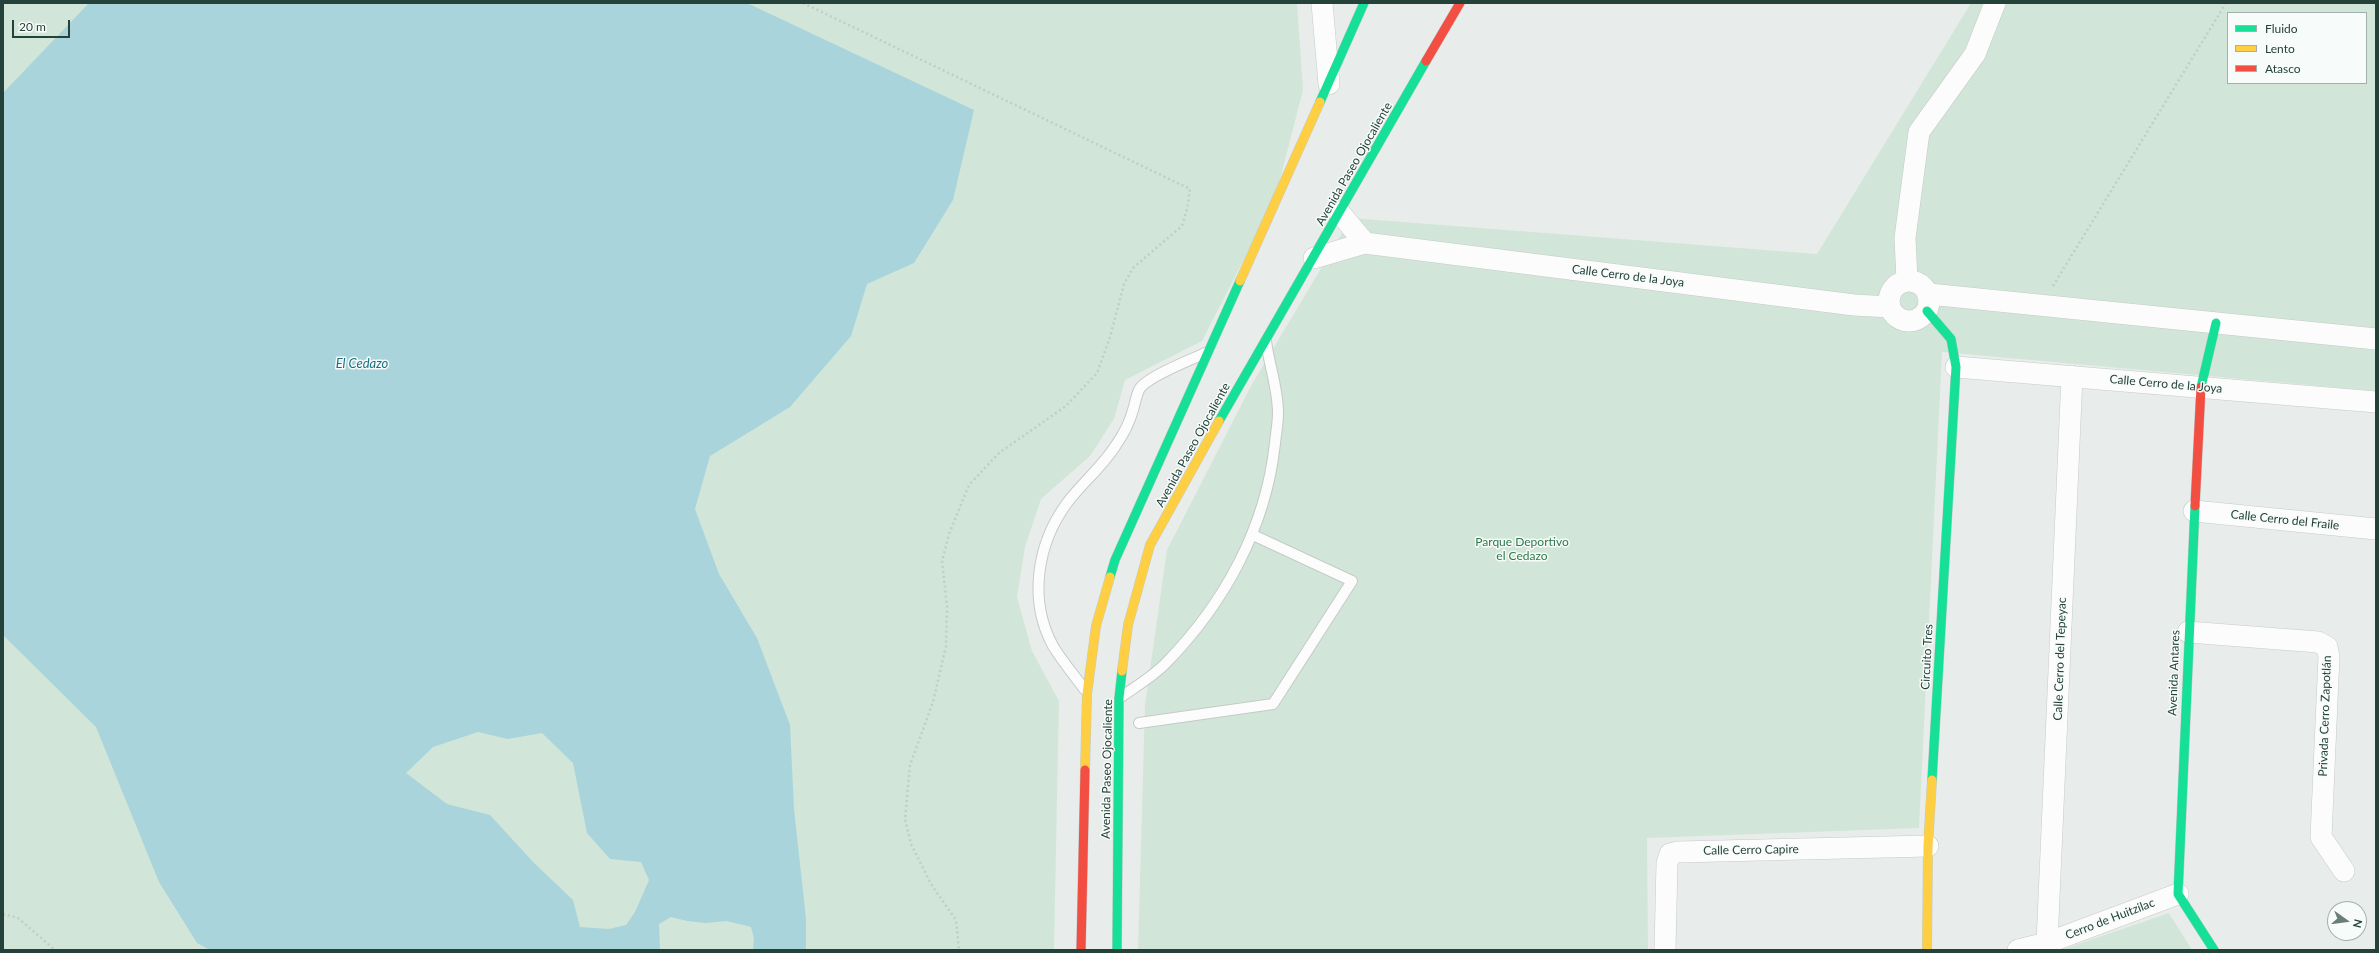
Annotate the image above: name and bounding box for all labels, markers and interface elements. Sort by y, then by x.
scale bar [14,12,72,38]
legend [2227,12,2367,84]
text: 20 m [19,19,46,34]
text: Fluido [2265,21,2298,36]
text: Lento [2265,41,2295,56]
text: Atasco [2265,61,2301,76]
street label: Avenida Paseo Ojocaliente [1313,100,1395,228]
street label: Calle Cerro de la Joya [1571,262,1685,290]
water label: El Cedazo [336,356,388,372]
street label: Calle Cerro de la Joya [2109,372,2223,396]
street label: Avenida Paseo Ojocaliente [1153,380,1233,510]
street label: Calle Cerro del Fraile [2230,507,2340,533]
park label: Parque Deportivo el Cedazo [1475,535,1569,563]
street label: Calle Cerro del Tepeyac [2051,597,2069,721]
street label: Circuito Tres [1918,624,1936,690]
street label: Avenida Antares [2165,630,2183,716]
street label: Privada Cerro Zapotlán [2316,655,2334,777]
street label: Avenida Paseo Ojocaliente [1099,699,1115,839]
street label: Calle Cerro Capire [1703,842,1799,858]
street label: Cerro de Huitzilac [2063,895,2157,943]
north arrow [2327,901,2367,941]
text: N [2351,918,2365,929]

